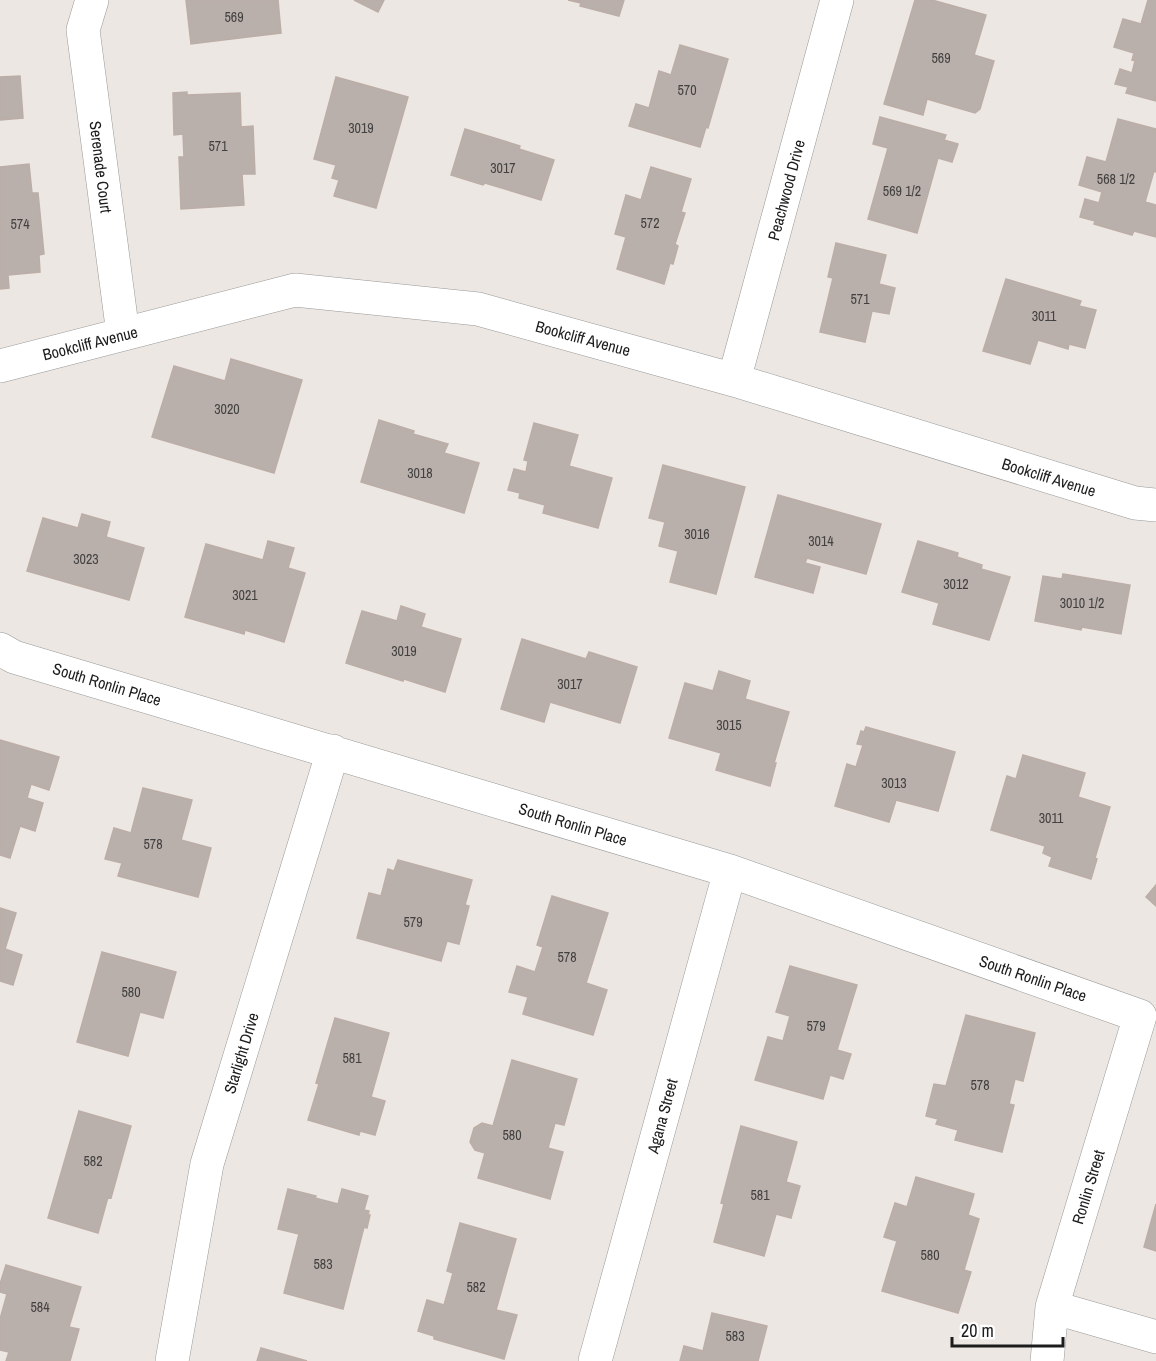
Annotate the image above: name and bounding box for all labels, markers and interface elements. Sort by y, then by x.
house number: 569 [224,8,244,26]
house number: 569 [931,49,951,67]
house number: 570 [677,81,697,99]
house number: 3019 [348,119,374,137]
street label: Serenade Court [84,120,118,215]
house number: 571 [208,137,228,155]
street label: Peachwood Drive [762,137,810,243]
house number: 3017 [490,159,516,177]
house number: 568 1/2 [1097,170,1135,188]
house number: 569 1/2 [883,182,921,200]
house number: 572 [640,214,660,232]
house number: 574 [10,215,30,233]
house number: 571 [850,290,870,308]
house number: 3011 [1032,307,1057,325]
street label: Bookcliff Avenue [533,315,633,361]
street label: Bookcliff Avenue [40,321,140,365]
house number: 3020 [214,400,240,418]
street label: Bookcliff Avenue [999,452,1099,502]
house number: 3018 [407,464,433,482]
house number: 3016 [684,525,710,543]
house number: 3014 [808,532,834,550]
house number: 3023 [73,550,99,568]
house number: 3012 [943,575,969,593]
house number: 3021 [232,586,258,604]
house number: 3010 1/2 [1060,594,1104,612]
house number: 3019 [391,642,417,660]
street label: South Ronlin Place [50,657,164,711]
house number: 3017 [557,675,583,693]
house number: 3015 [716,716,742,734]
house number: 3013 [881,774,907,792]
street label: South Ronlin Place [516,797,630,851]
house number: 3011 [1039,809,1064,827]
house number: 578 [143,835,163,853]
house number: 579 [403,913,423,931]
house number: 578 [557,948,577,966]
street label: South Ronlin Place [976,949,1090,1007]
house number: 580 [121,983,141,1001]
street label: Starlight Drive [218,1010,264,1096]
house number: 579 [806,1017,826,1035]
house number: 581 [342,1049,362,1067]
street label: Agana Street [641,1076,683,1157]
house number: 578 [970,1076,990,1094]
house number: 580 [502,1126,522,1144]
street label: Ronlin Street [1066,1147,1110,1227]
house number: 582 [83,1152,103,1170]
house number: 581 [750,1186,770,1204]
house number: 580 [920,1246,940,1264]
house number: 583 [313,1255,333,1273]
house number: 582 [466,1278,486,1296]
house number: 584 [30,1298,50,1316]
scale bar [952,1310,1063,1348]
text: 20 m [961,1318,994,1343]
house number: 583 [725,1327,745,1345]

